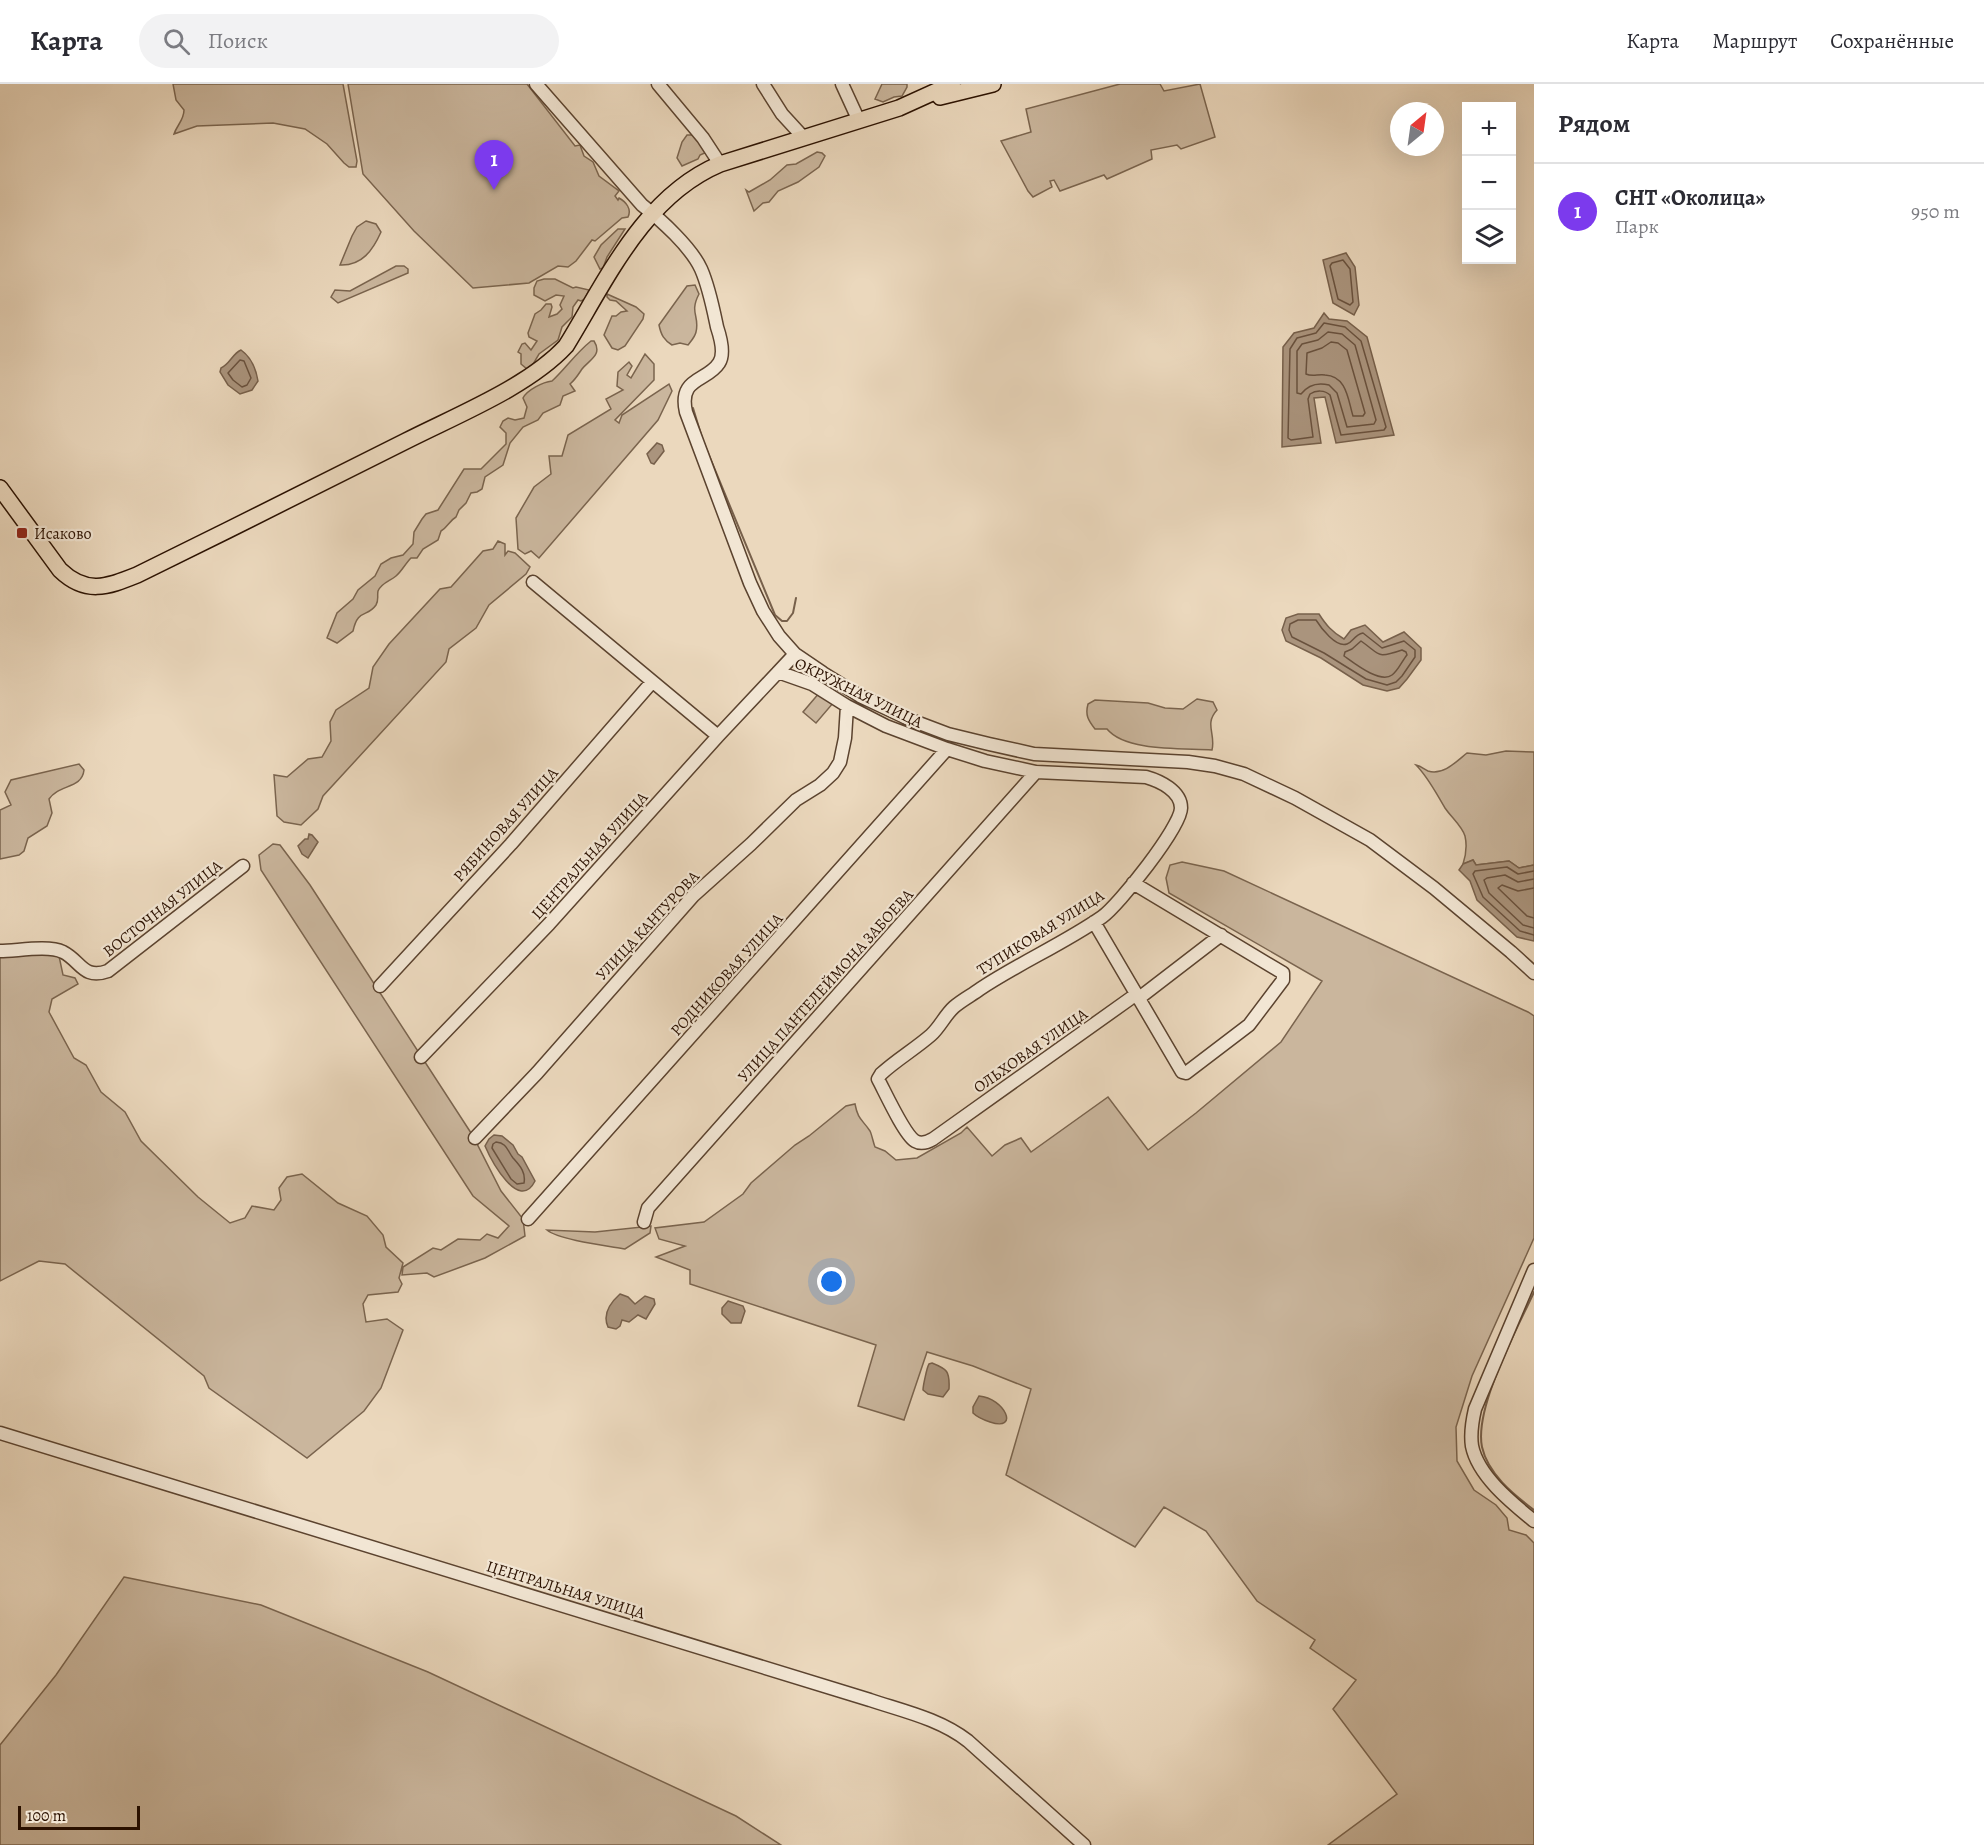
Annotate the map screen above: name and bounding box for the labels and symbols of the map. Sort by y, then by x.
north arrow [1390,102,1444,156]
pin: 1 [474,141,514,190]
place label: Исаково [34,523,92,545]
marker: Исаково [15,526,29,540]
street label: ОКРУЖНАЯ УЛИЦА [791,652,927,734]
street label: РЯБИНОВАЯ УЛИЦА [448,762,564,887]
street label: ЦЕНТРАЛЬНАЯ УЛИЦА [526,787,653,924]
street label: ВОСТОЧНАЯ УЛИЦА [98,855,227,962]
street label: УЛИЦА КАНТУРОВА [591,865,705,985]
street label: УЛИЦА ПАНТЕЛЕЙМОНА ЗАБОЕВА [733,884,919,1087]
street label: ТУПИКОВАЯ УЛИЦА [973,884,1109,981]
street label: РОДНИКОВАЯ УЛИЦА [666,908,788,1041]
street label: ОЛЬХОВАЯ УЛИЦА [969,1003,1093,1098]
your location [817,1267,846,1296]
street label: ЦЕНТРАЛЬНАЯ УЛИЦА [484,1555,648,1625]
scale bar [18,1803,140,1830]

